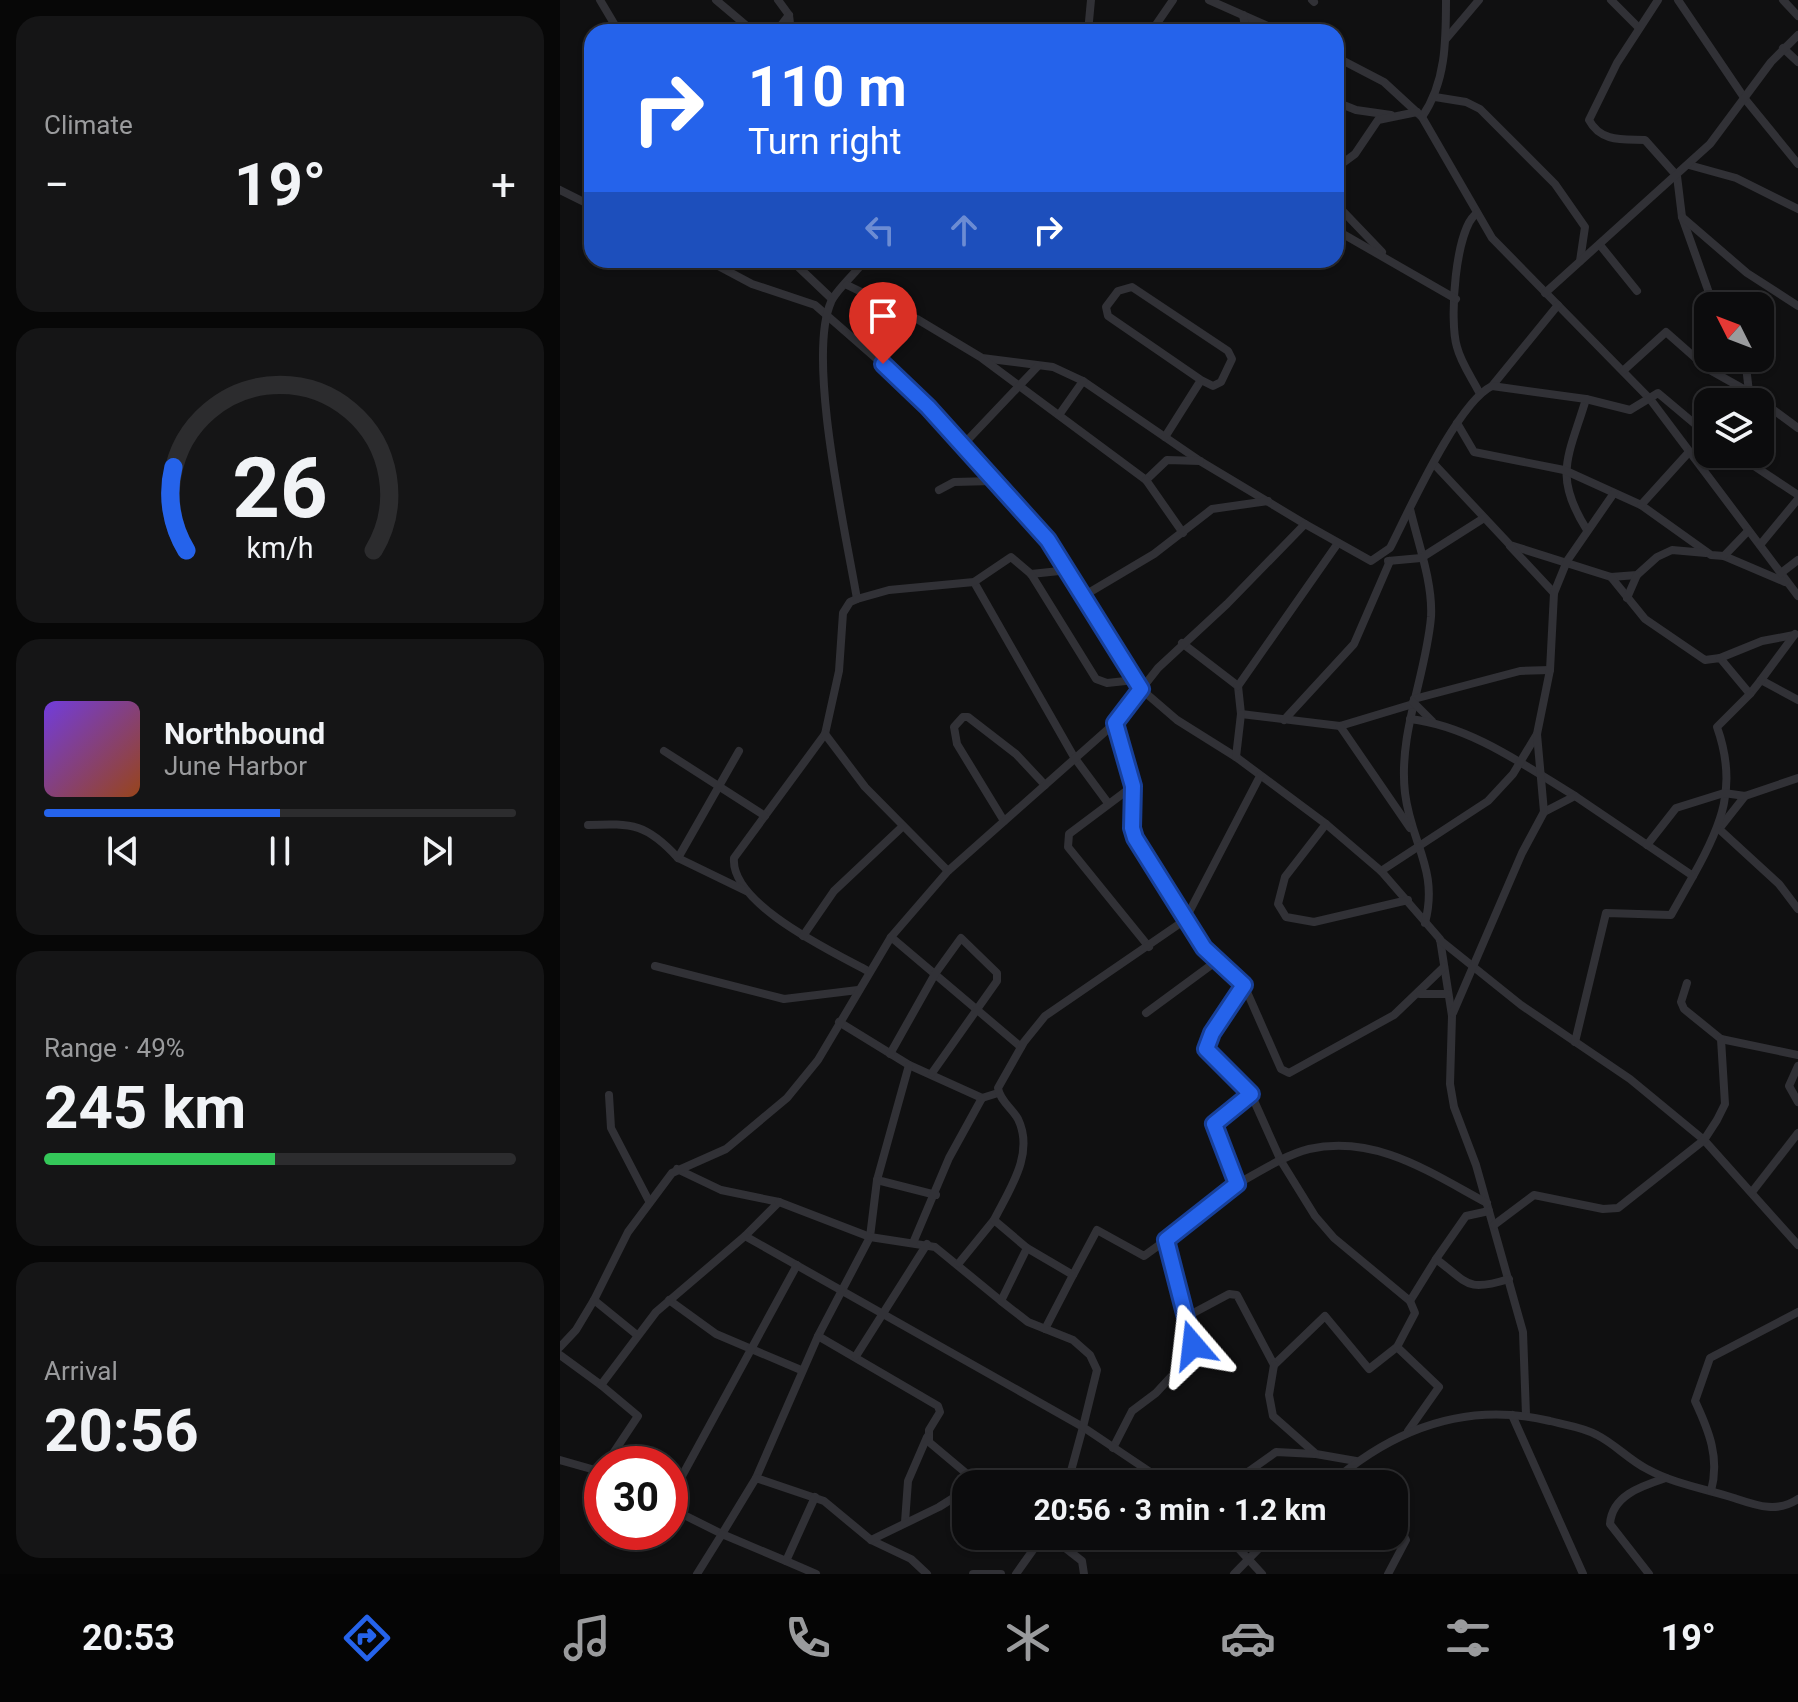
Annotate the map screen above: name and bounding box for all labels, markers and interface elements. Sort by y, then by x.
text: 110 m [748,54,907,120]
icon: right [616,56,720,160]
text: Climate [44,110,133,140]
text: Turn right [748,121,901,163]
text: 19° [234,149,326,220]
text: − [44,159,69,211]
text: + [491,159,516,211]
icon: left [858,208,902,252]
icon: ahead [942,208,986,252]
icon: right [1026,208,1070,252]
pin [849,282,917,364]
north arrow [1694,292,1774,372]
map controls [1694,292,1774,468]
icon: arrive [861,294,905,338]
button: layers [1694,388,1774,468]
text: 26 [232,440,328,537]
text: km/h [246,532,314,566]
text: Northbound [164,716,325,751]
text: June Harbor [164,751,307,781]
icon: previous [101,829,145,873]
icon: pause [258,829,302,873]
icon: next [415,829,459,873]
text: Range · 49% [44,1033,185,1063]
text: 245 km [44,1072,246,1143]
position arrow [1151,1303,1235,1387]
text: Arrival [44,1356,118,1386]
text: 20:56 [44,1395,199,1466]
speed limit sign: 30 [584,1446,688,1550]
text: 20:56 · 3 min · 1.2 km [1033,1492,1327,1527]
icon: directions [339,1610,395,1666]
icon: music [559,1610,615,1666]
icon: phone [780,1610,836,1666]
icon: climate [1000,1610,1056,1666]
icon: car [1220,1610,1276,1666]
icon: filters [1440,1610,1496,1666]
text: 20:53 [82,1617,175,1659]
text: 19° [1661,1617,1716,1659]

